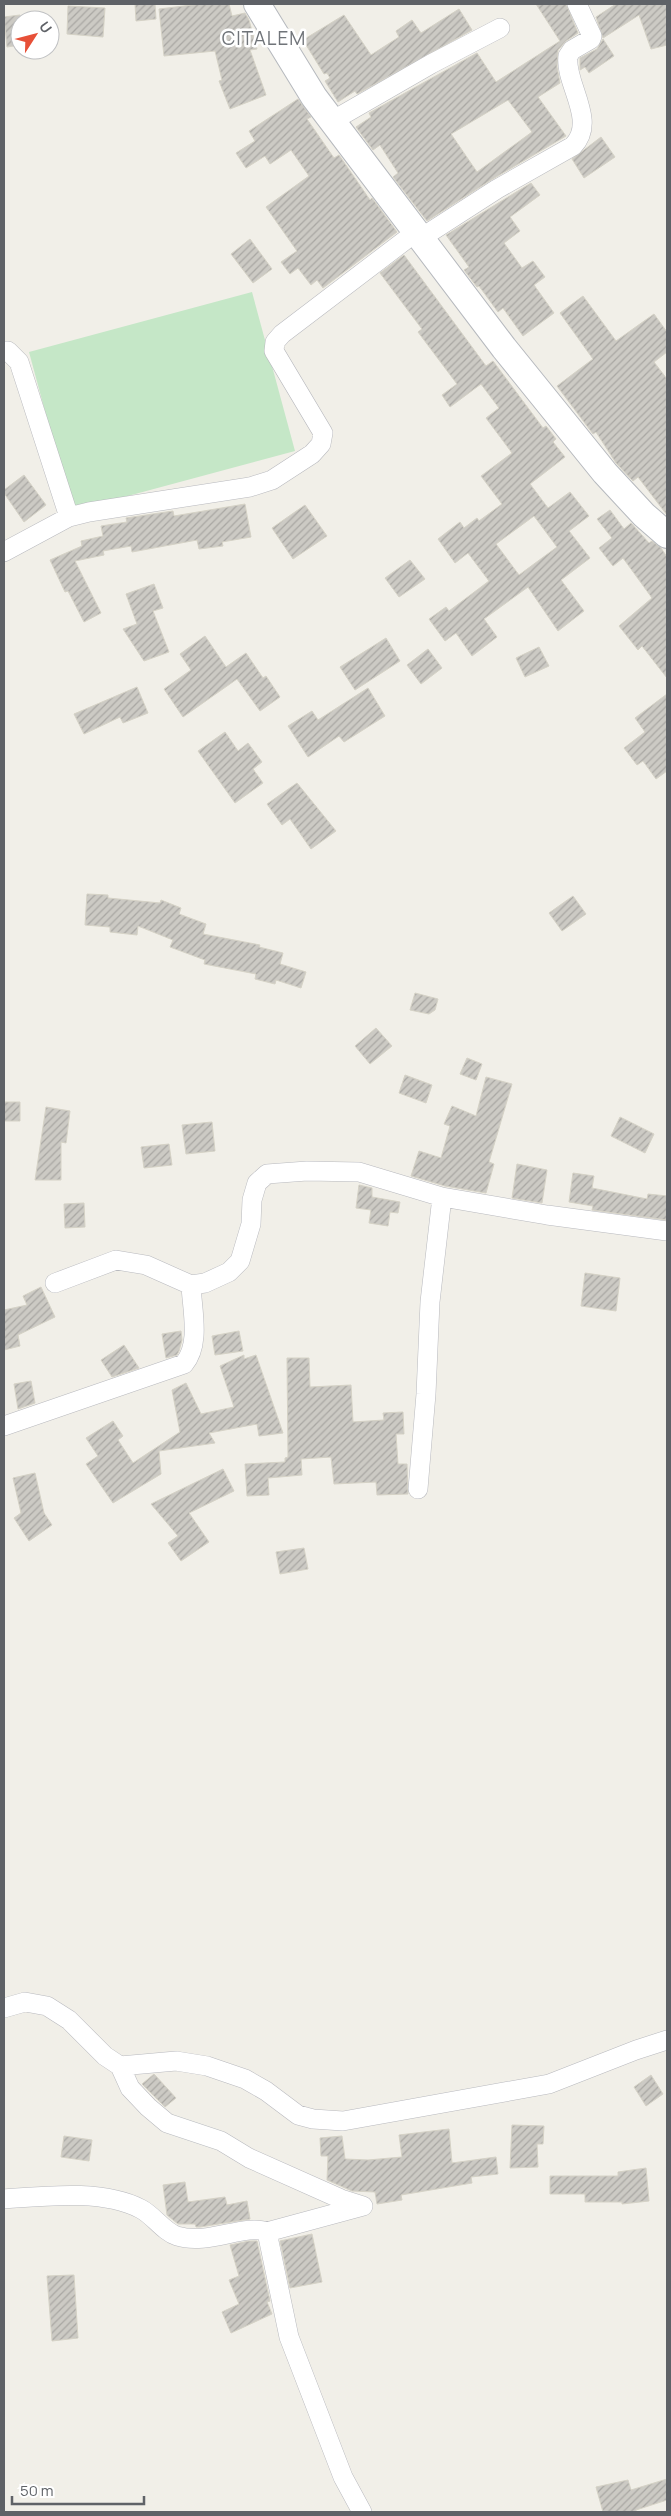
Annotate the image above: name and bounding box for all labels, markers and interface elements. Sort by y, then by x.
north arrow [10,10,60,60]
text: U [35,17,57,37]
district label: CITALEM [222,25,306,51]
scale bar [12,2474,145,2506]
text: 50 m [20,2480,54,2501]

